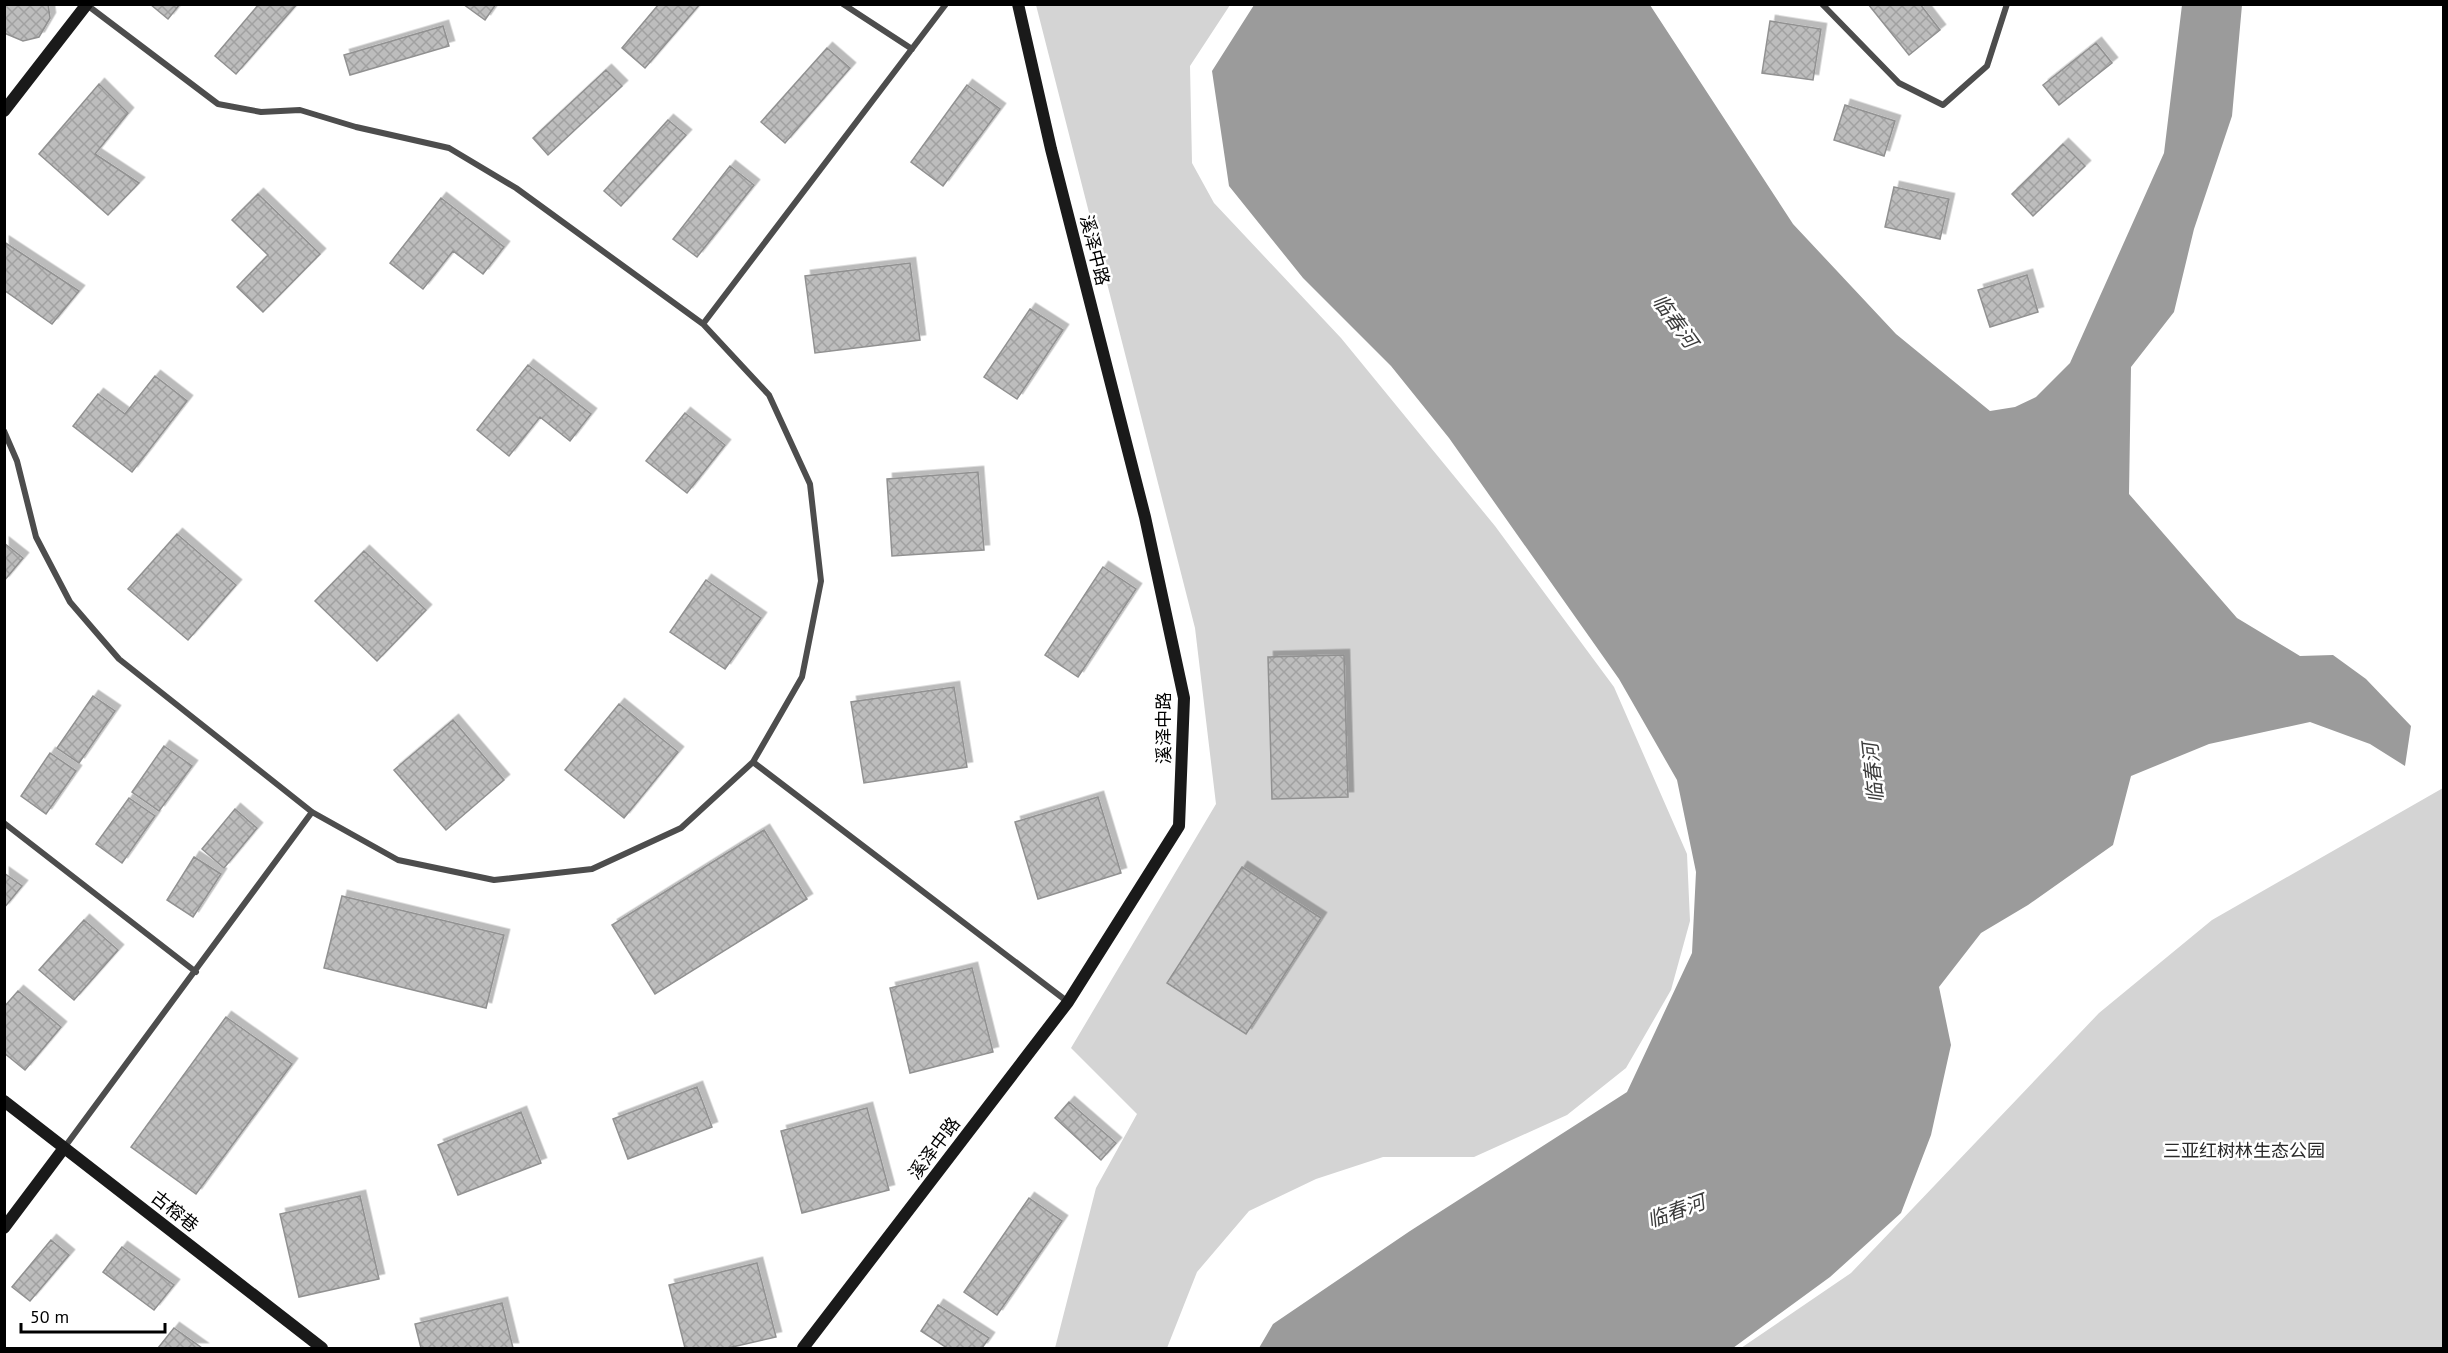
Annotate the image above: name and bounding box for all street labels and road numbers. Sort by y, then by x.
street label: 溪泽中路 [1075,212,1115,288]
street label: 溪泽中路 [1152,692,1175,764]
street label: 溪泽中路 [903,1112,965,1184]
street label: 古榕巷 [147,1185,203,1237]

